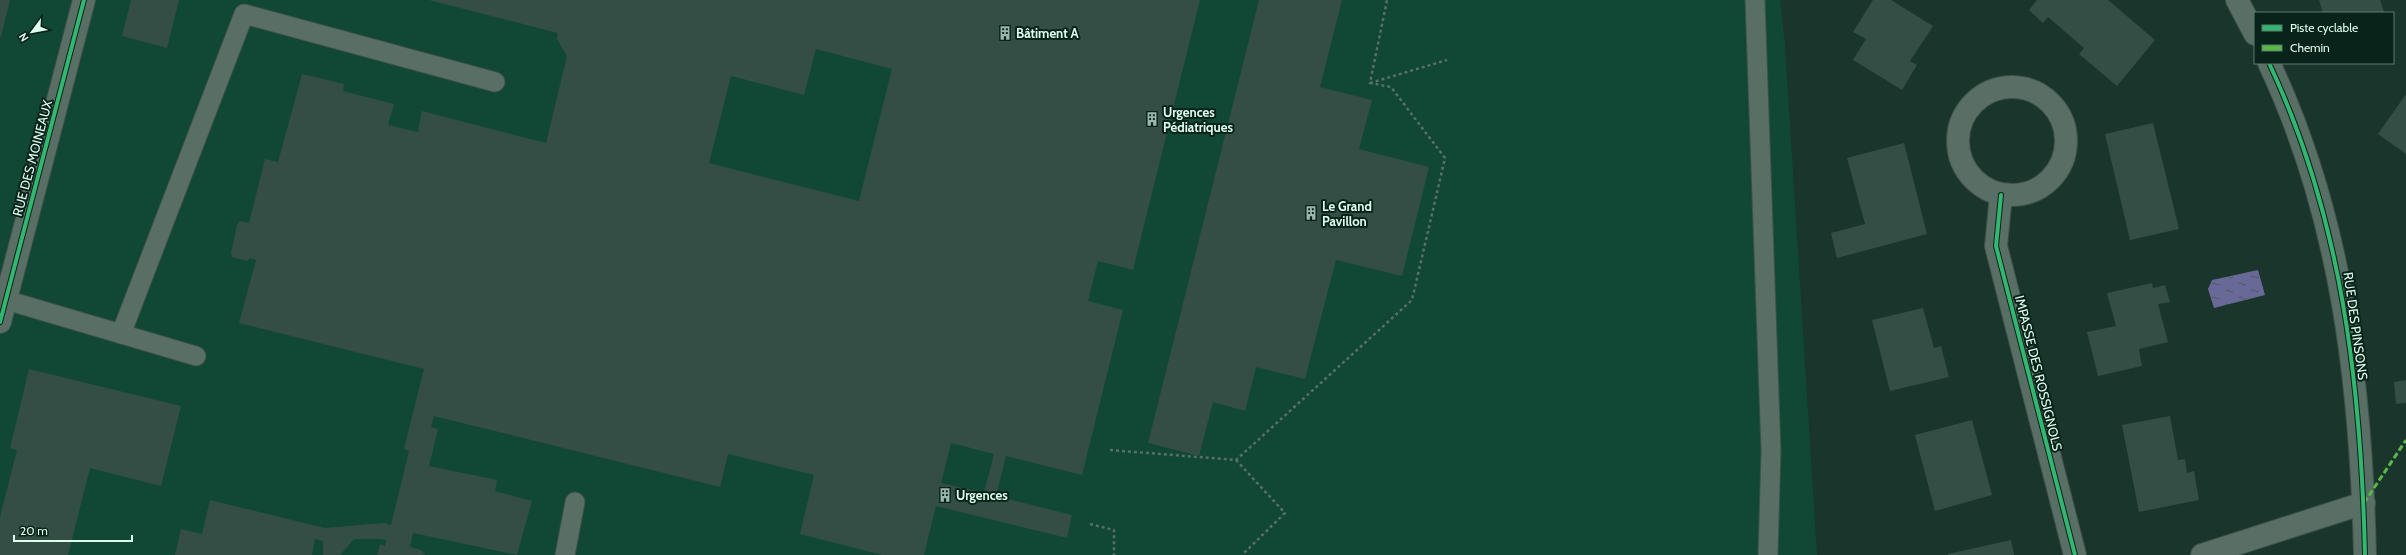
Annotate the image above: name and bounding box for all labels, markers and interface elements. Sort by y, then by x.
north arrow [12,12,52,52]
legend [2254,12,2394,64]
text: Piste cyclable [2290,20,2358,35]
building icon: Bâtiment A [997,25,1013,41]
place label: Bâtiment A [1016,25,1080,41]
text: N [16,30,32,44]
text: Chemin [2290,40,2330,55]
street label: RUE DES MOINEAUX [9,98,55,218]
place label: Urgences Pédiatriques [1163,104,1233,135]
building icon: Urgences Pédiatriques [1144,111,1160,127]
place label: Le Grand Pavillon [1322,198,1372,229]
building icon: Le Grand Pavillon [1303,205,1319,221]
street label: RUE DES PINSONS [2341,271,2372,381]
street label: IMPASSE DES ROSSIGNOLS [2012,294,2066,453]
building icon: Urgences [937,487,953,503]
place label: Urgences [956,487,1008,503]
scale bar [14,517,132,543]
text: 20 m [20,523,48,538]

